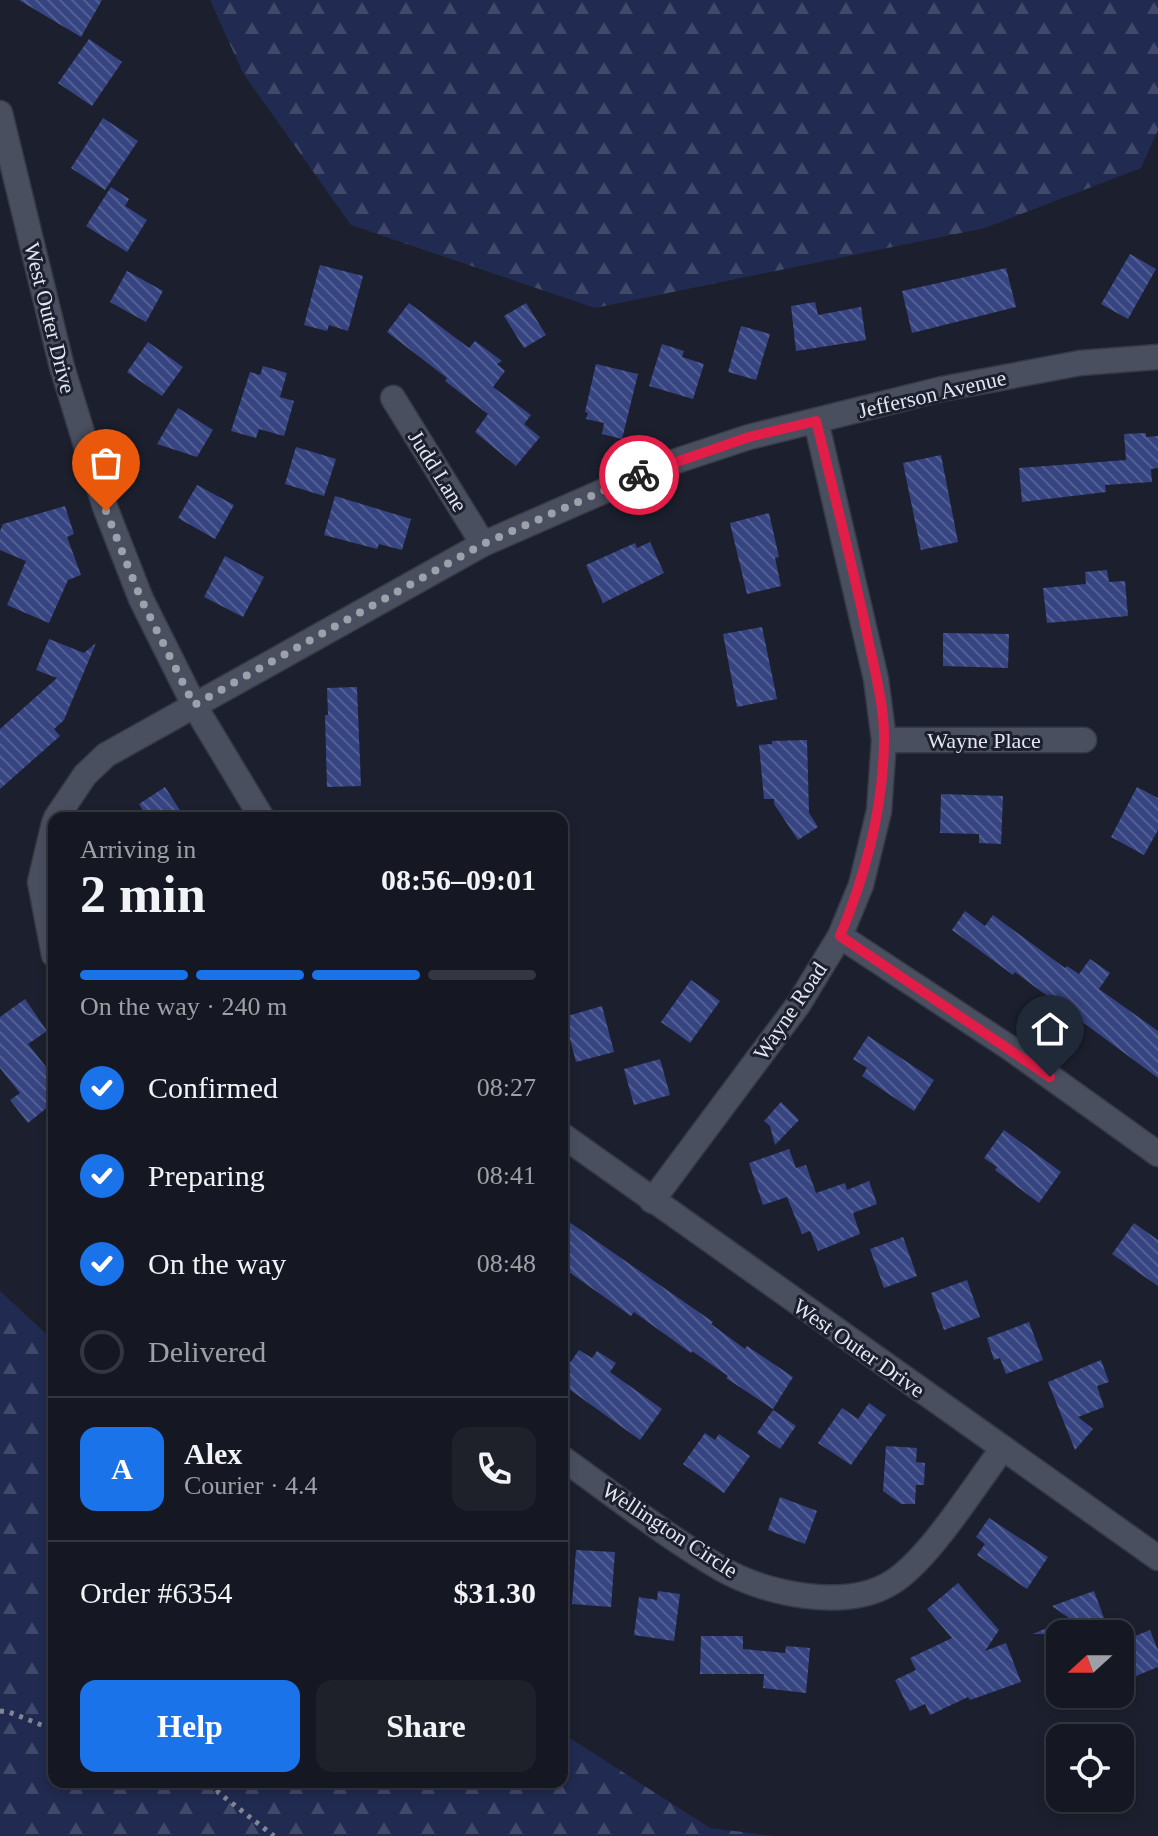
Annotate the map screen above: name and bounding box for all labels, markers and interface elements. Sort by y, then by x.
street label: West Outer Drive [19,240,81,396]
street label: Jefferson Avenue [855,365,1009,423]
street label: Judd Lane [403,426,473,516]
pin [72,429,140,511]
courier [599,435,679,515]
icon: bag [84,441,128,485]
icon: bike [617,453,661,497]
street label: Wayne Place [927,728,1041,753]
text: Arriving in [80,835,196,864]
text: 08:56–09:01 [381,863,536,896]
text: 2 min [80,866,206,923]
street label: Wayne Road [748,957,832,1065]
text: On the way · 240 m [80,992,287,1021]
pin [1016,995,1084,1077]
icon: home [1028,1007,1072,1051]
icon: check [80,1066,124,1110]
text: Confirmed [148,1071,278,1104]
text: 08:27 [477,1073,536,1102]
icon: check [80,1154,124,1198]
text: Preparing [148,1159,265,1192]
text: 08:41 [477,1161,536,1190]
icon: check [80,1242,124,1286]
text: On the way [148,1247,286,1280]
text: 08:48 [477,1249,536,1278]
street label: West Outer Drive [788,1293,930,1403]
text: Delivered [148,1335,266,1368]
button: phone [452,1427,536,1511]
text: Alex [184,1437,242,1470]
text: A [111,1452,133,1485]
text: Courier · 4.4 [184,1471,318,1500]
street label: Wellington Circle [598,1477,742,1583]
text: Order #6354 [80,1576,232,1609]
text: $31.30 [454,1576,536,1609]
north arrow [1046,1620,1134,1708]
map controls [1046,1620,1134,1812]
button: Help [80,1680,300,1772]
button: Share [316,1680,536,1772]
button: locate [1046,1724,1134,1812]

